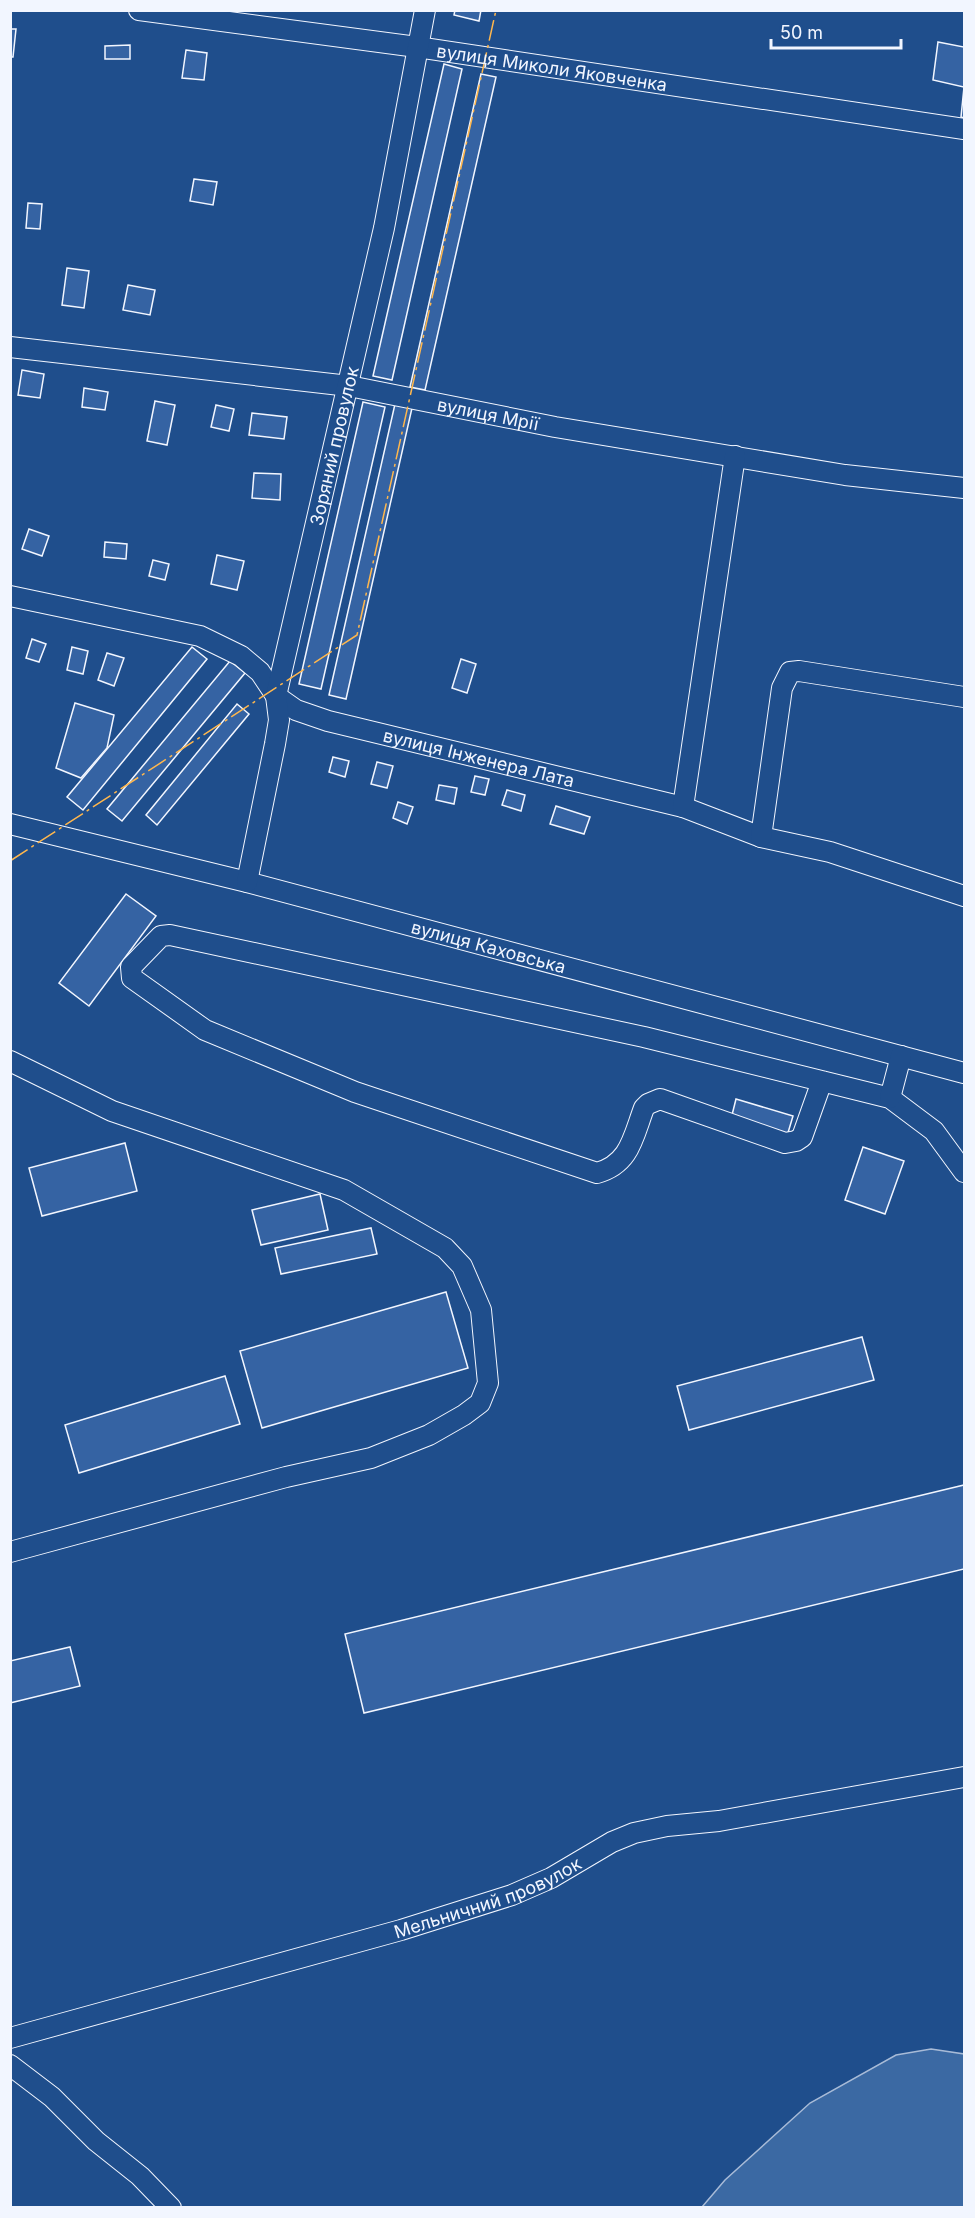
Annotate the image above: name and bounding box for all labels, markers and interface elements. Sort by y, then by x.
scale bar [771,12,902,50]
text: 50 m [780,22,823,43]
street label: вулиця Миколи Яковченка [435,40,669,95]
street label: Зоряний провулок [305,364,362,528]
street label: вулиця Мрії [435,393,542,434]
street label: вулиця Інженера Лата [381,724,577,791]
street label: вулиця Каховська [409,916,568,977]
street label: Мельничний провулок [391,1852,585,1942]

